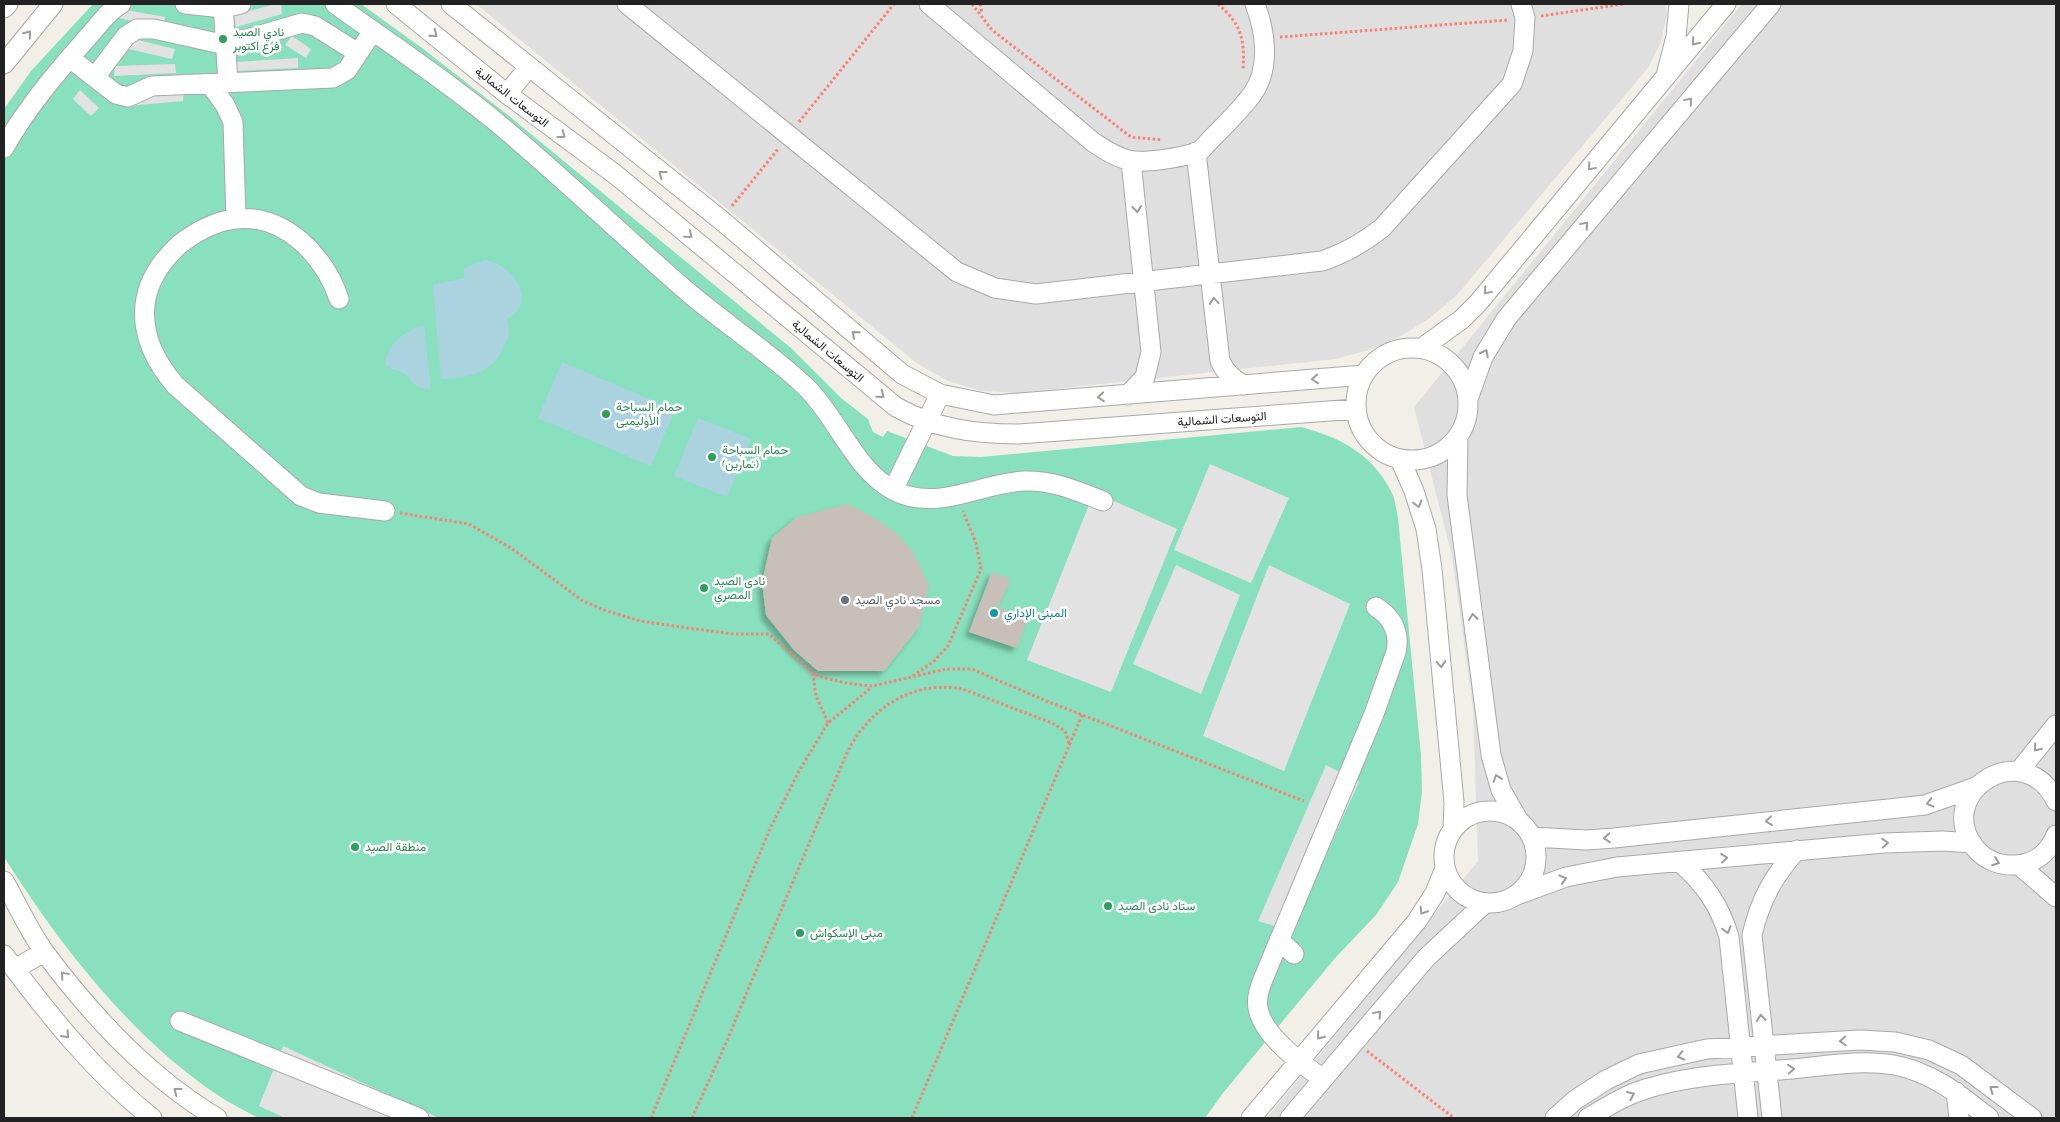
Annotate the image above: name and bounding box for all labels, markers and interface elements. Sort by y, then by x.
place label: نادي الصيد فرع اكتوبر [232,25,284,55]
one-way arrow [428,29,437,38]
one-way arrow [23,31,31,40]
marker: نادي الصيد فرع اكتوبر [217,33,229,45]
one-way arrow [1693,36,1701,45]
street label: التوسعات الشمالية [472,64,552,131]
one-way arrow [1683,97,1692,106]
one-way arrow [556,129,565,137]
one-way arrow [1588,161,1597,170]
one-way arrow [659,171,668,180]
one-way arrow [1131,205,1142,213]
one-way arrow [1579,222,1588,231]
one-way arrow [683,230,692,238]
one-way arrow [1484,286,1493,295]
one-way arrow [1209,297,1220,305]
street label: التوسعات الشمالية [789,317,867,386]
one-way arrow [851,330,860,339]
one-way arrow [1479,349,1489,358]
one-way arrow [1311,374,1319,385]
one-way arrow [876,389,885,398]
one-way arrow [1097,391,1105,402]
place label: حمام السباحة الأوليمبى [616,400,682,429]
marker: حمام السباحة الأوليمبى [600,408,612,420]
street label: التوسعات الشمالية [1177,409,1267,430]
place label: حمام السباحة (تمارين) [722,443,788,472]
marker: حمام السباحة (تمارين) [706,451,718,463]
one-way arrow [1413,499,1423,507]
place label: نادى الصيد المصري [714,574,765,605]
marker: نادى الصيد المصري [698,582,710,594]
place label: مسجد نادي الصيد [855,593,940,610]
marker: مسجد نادي الصيد [839,594,851,606]
place label: المبنى الإداري [1004,606,1067,623]
marker: المبنى الإداري [988,607,1000,619]
one-way arrow [1468,613,1479,621]
one-way arrow [1435,661,1446,669]
one-way arrow [2035,742,2043,751]
one-way arrow [1493,774,1503,783]
one-way arrow [1926,797,1935,808]
one-way arrow [1764,815,1772,826]
one-way arrow [1603,833,1611,844]
one-way arrow [1882,837,1890,848]
place label: منطقة الصيد [365,840,426,854]
marker: منطقة الصيد [349,841,361,853]
one-way arrow [1720,853,1728,864]
one-way arrow [1991,856,2000,866]
one-way arrow [1558,874,1567,884]
place label: ستاد نادى الصيد [1118,899,1195,914]
marker: ستاد نادى الصيد [1102,900,1114,912]
one-way arrow [1420,906,1430,915]
one-way arrow [1721,925,1731,933]
place label: مبنى الإسكواش [810,926,883,941]
marker: مبنى الإسكواش [794,927,806,939]
one-way arrow [61,972,69,981]
one-way arrow [1372,1011,1381,1020]
one-way arrow [1756,1013,1767,1021]
one-way arrow [60,1029,69,1038]
one-way arrow [1316,1031,1325,1040]
one-way arrow [1838,1036,1846,1047]
one-way arrow [1677,1050,1686,1061]
one-way arrow [1787,1064,1795,1075]
one-way arrow [1989,1086,1999,1095]
one-way arrow [174,1088,183,1096]
one-way arrow [1626,1091,1635,1101]

